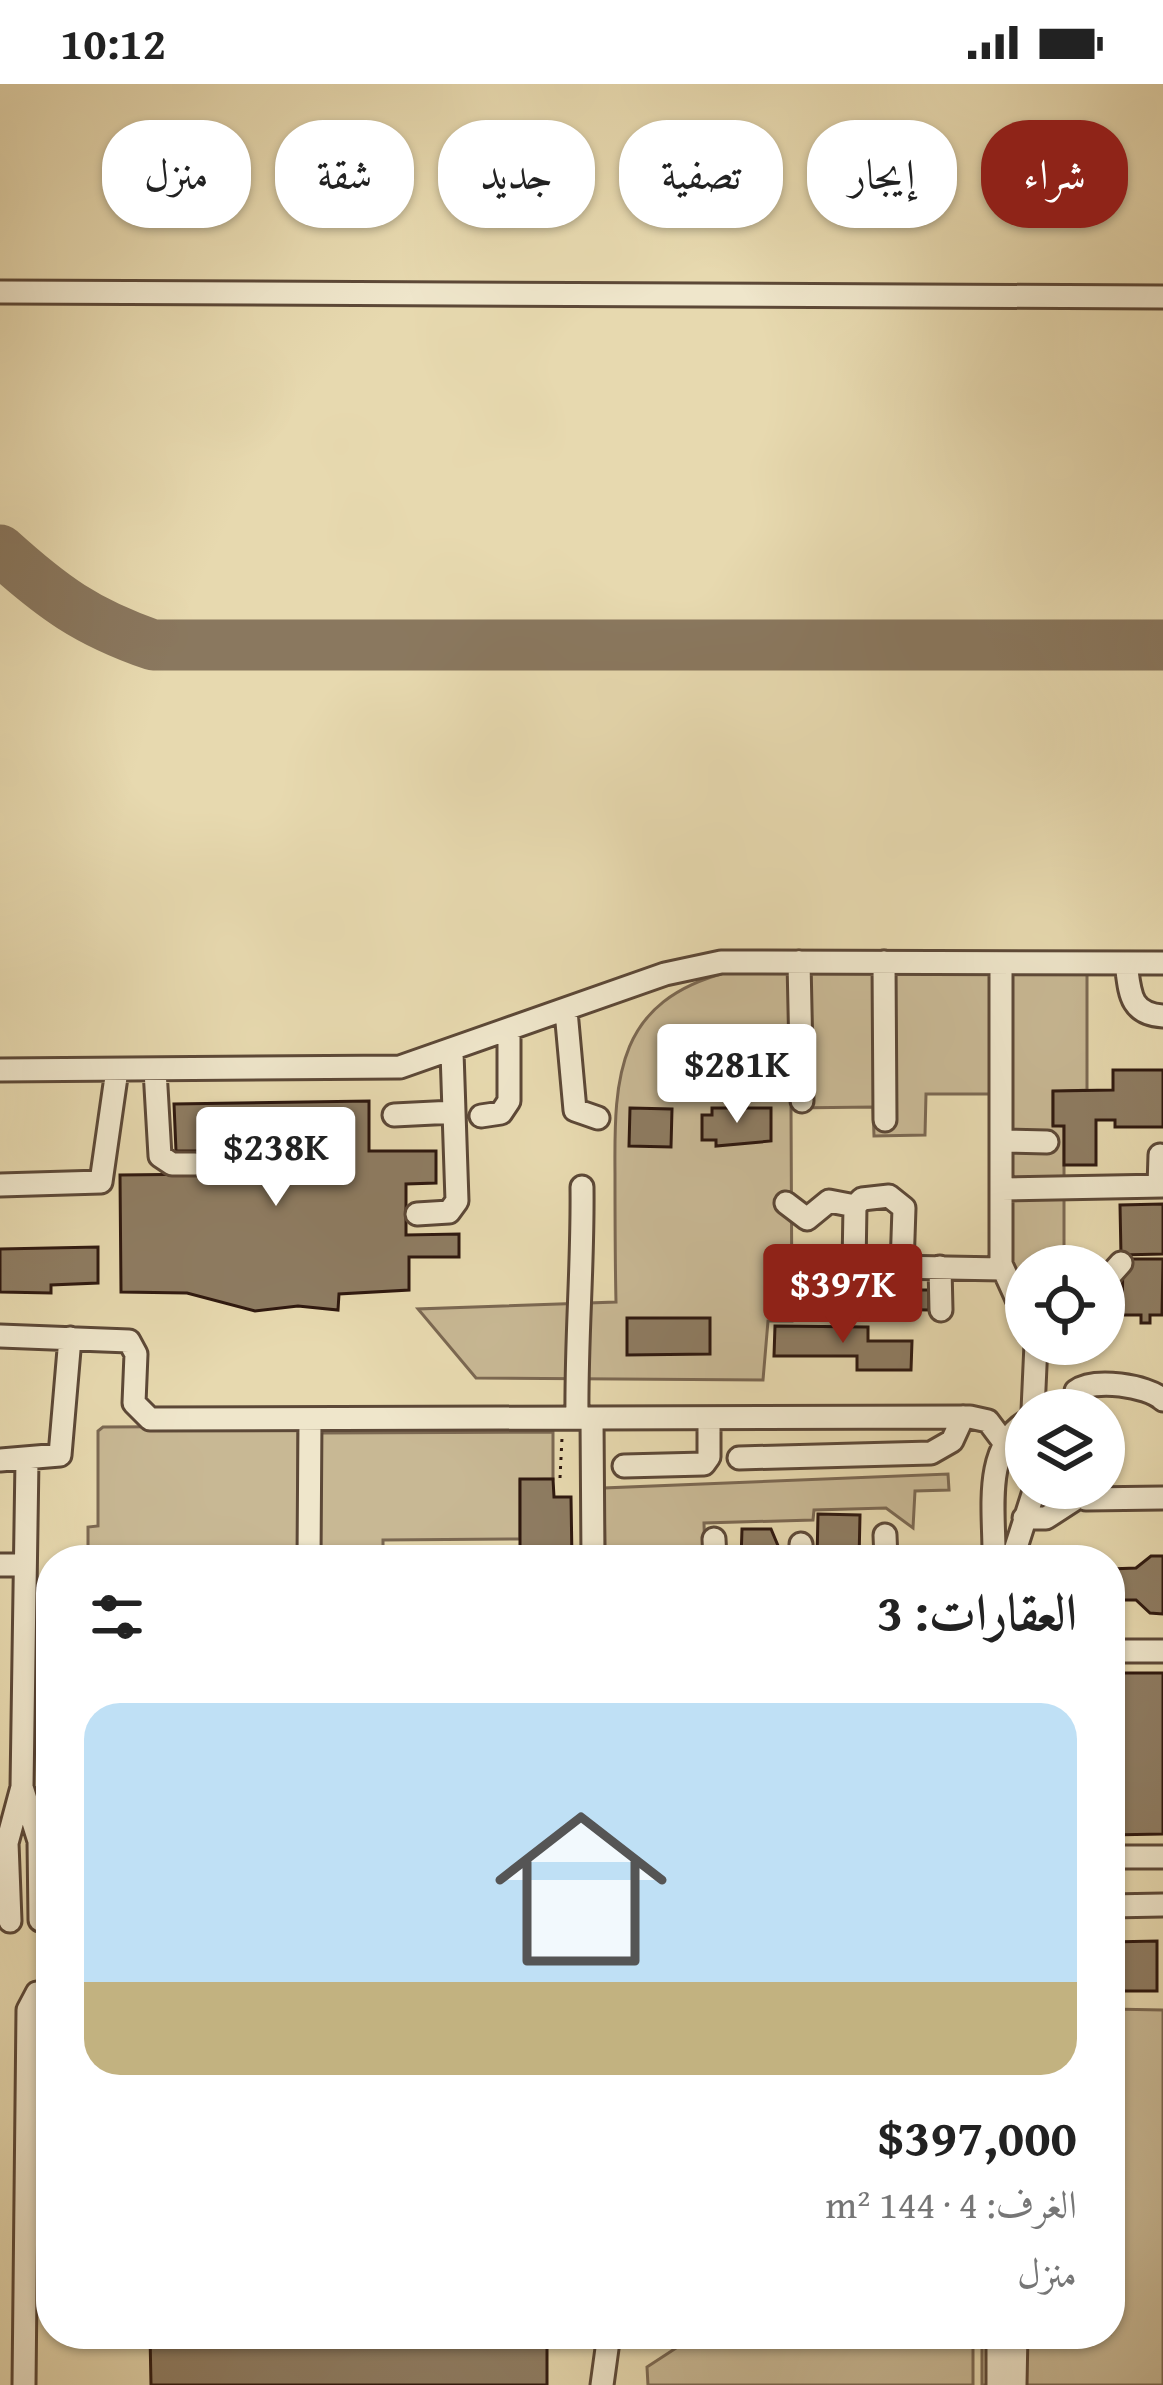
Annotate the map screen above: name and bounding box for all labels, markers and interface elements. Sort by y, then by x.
text: 10:12 [60,10,166,75]
chip: منزل [102,120,251,228]
chip: شقة [275,120,414,228]
chip: جديد [438,120,595,228]
chip: تصفية [619,120,783,228]
chip: إيجار [807,120,957,228]
chip: شراء [981,120,1128,228]
pin: $281K [653,1024,821,1126]
text: $281K [684,1034,790,1091]
pin: $238K [192,1107,360,1209]
text: $238K [223,1117,329,1174]
pin: $397K [759,1244,927,1346]
map controls [1005,1245,1125,1509]
button: locate [1005,1245,1125,1365]
text: $397K [790,1254,896,1311]
button: layers [1005,1389,1125,1509]
text: العقارات: 3 [877,1574,1077,1649]
icon: filters [84,1584,150,1650]
icon: home [473,1781,689,1997]
text: $397,000 [878,2099,1077,2174]
text: الغرف: 4 · 144 m² [825,2175,1077,2232]
text: منزل [1017,2244,1077,2301]

